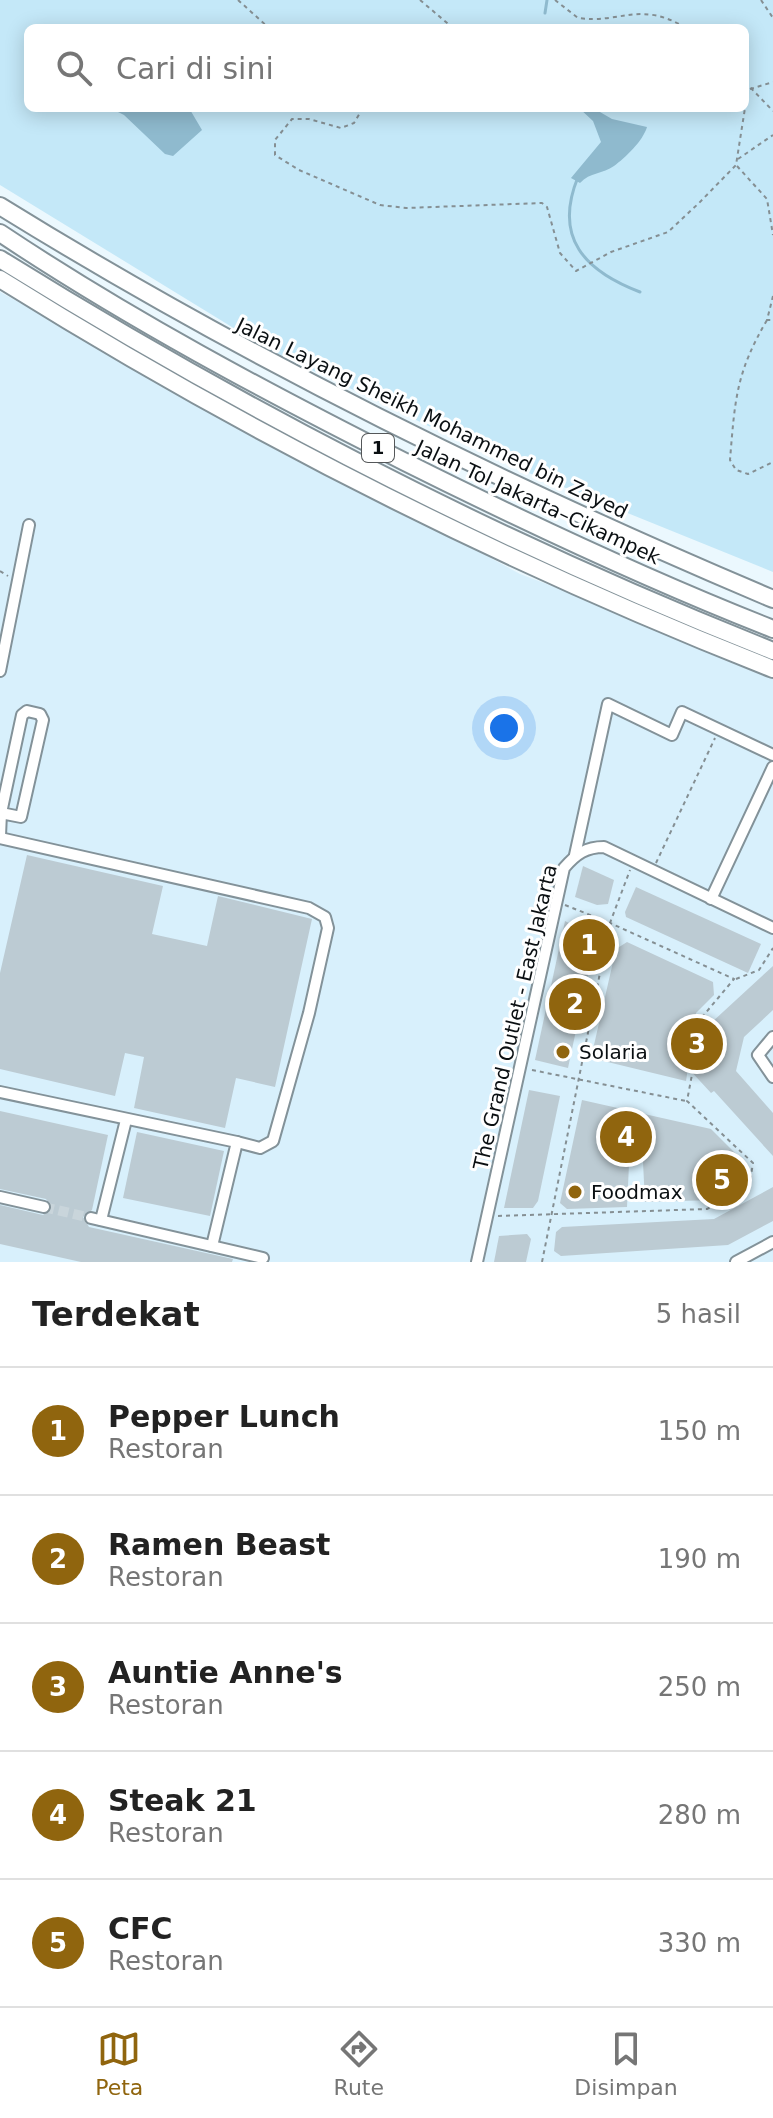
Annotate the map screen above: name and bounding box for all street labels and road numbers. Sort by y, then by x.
street label: Jalan Layang Sheikh Mohammed bin Zayed [230,311,632,524]
road number: 1 [362,434,394,462]
street label: Jalan Tol Jakarta–Cikampek [410,434,664,569]
street label: The Grand Outlet - East Jakarta [468,862,562,1173]

